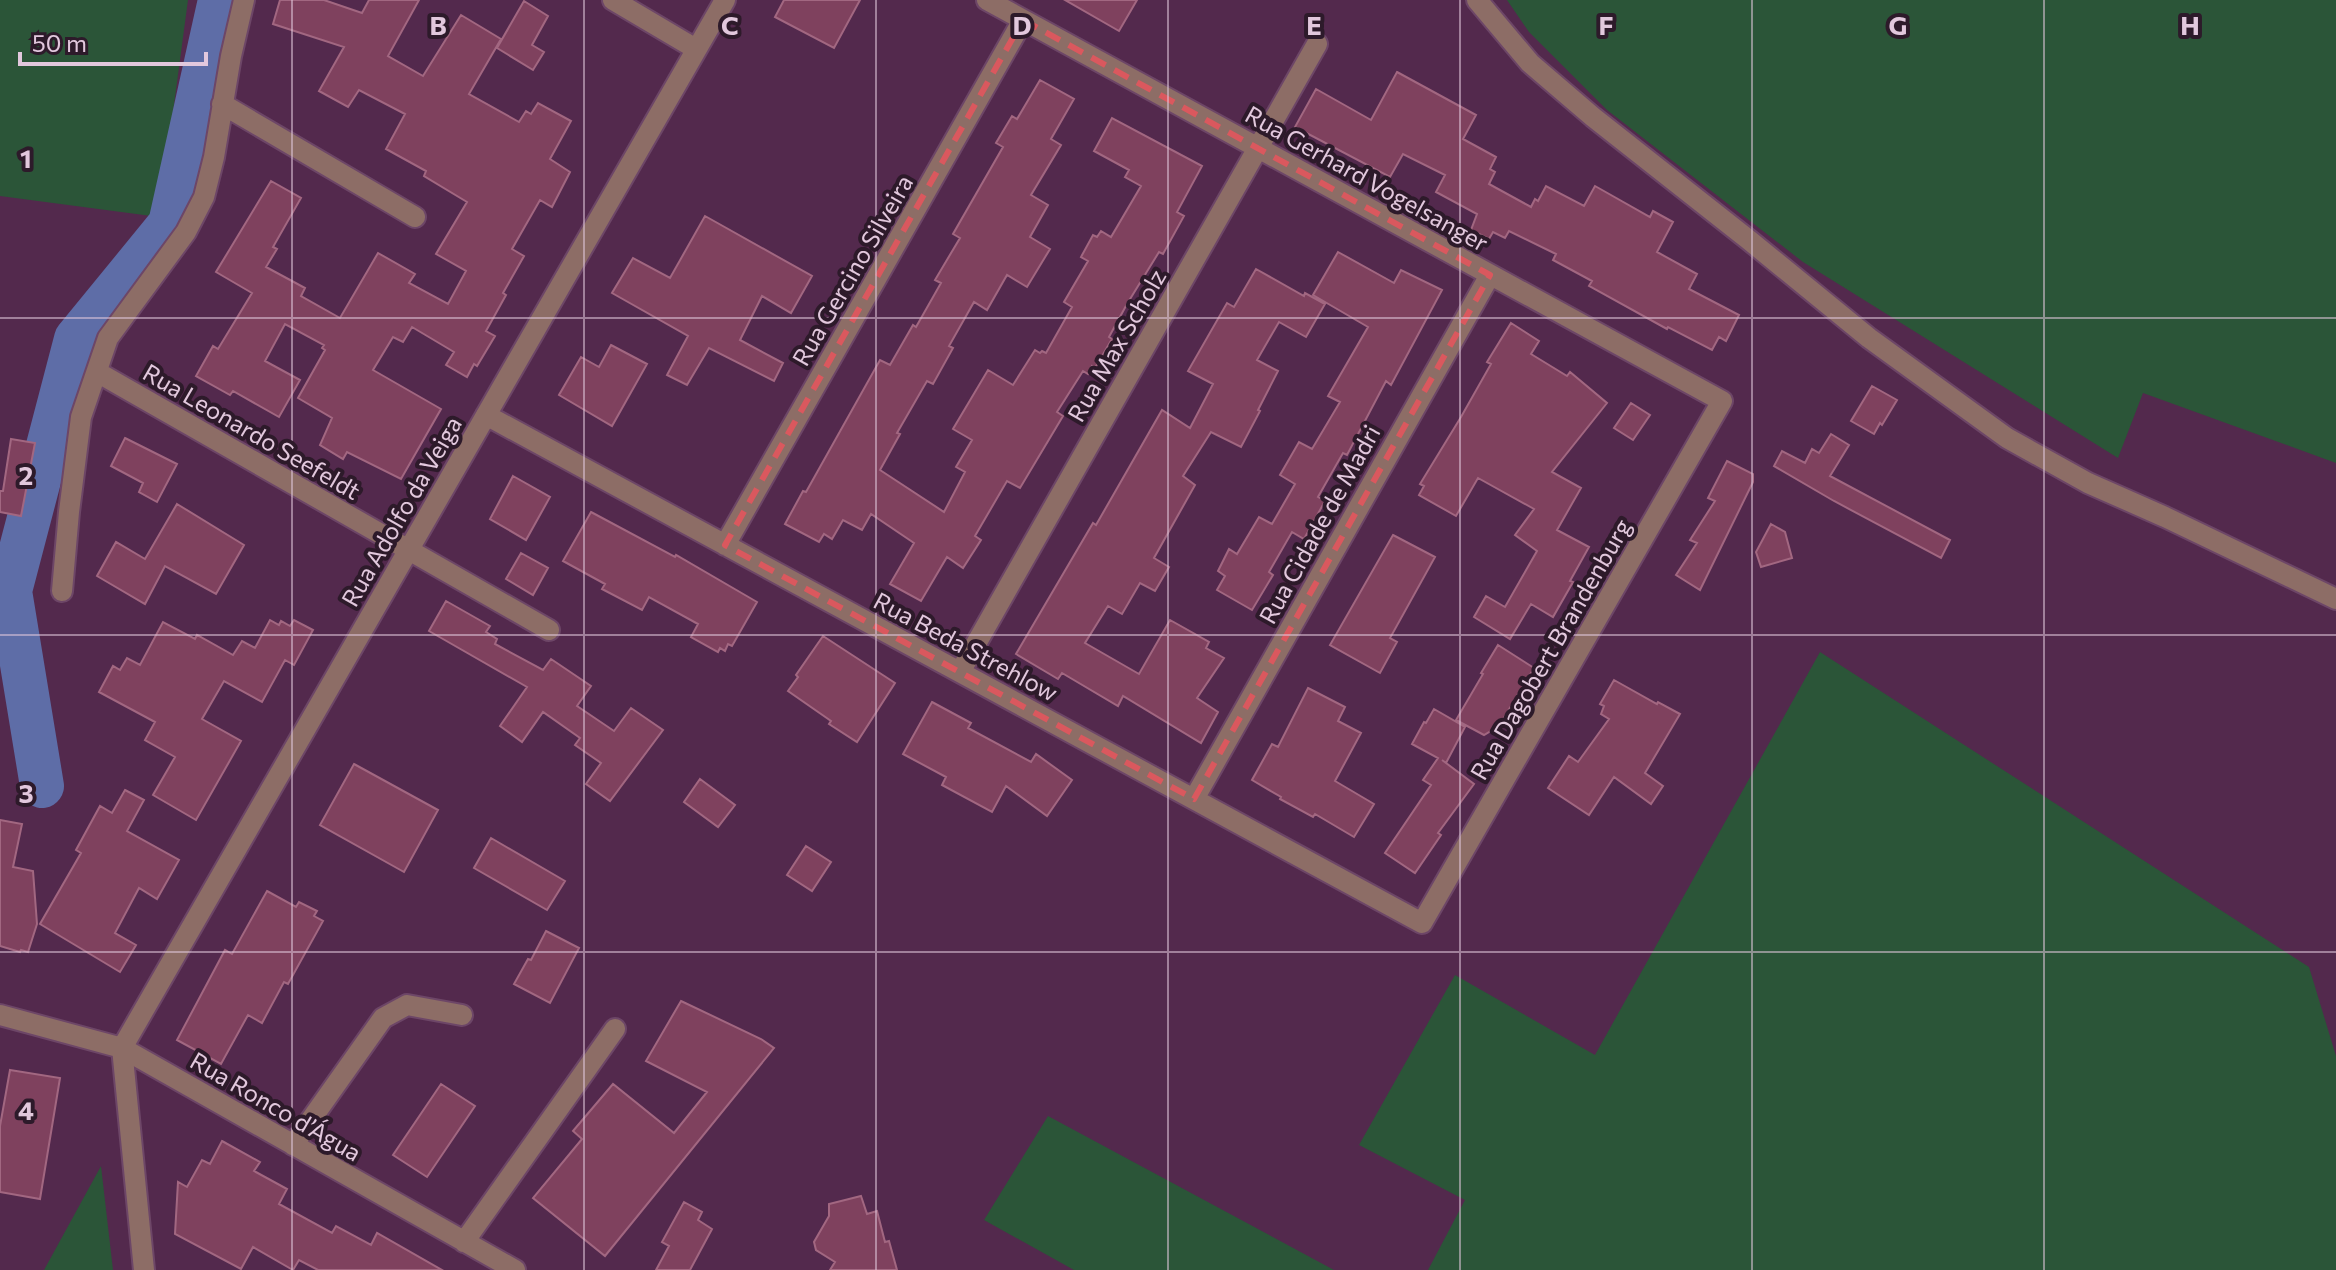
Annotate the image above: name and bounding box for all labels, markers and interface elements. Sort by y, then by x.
text: B [429,9,447,40]
text: C [721,9,739,40]
text: D [1012,9,1032,40]
text: E [1306,9,1322,40]
text: F [1598,9,1614,40]
text: G [1889,9,1907,40]
text: H [2180,9,2200,40]
scale bar [20,16,206,66]
text: 50 m [32,28,87,57]
street label: Rua Gerhard Vogelsanger [1241,99,1494,257]
text: 1 [20,142,32,173]
street label: Rua Gercino Silveira [786,169,918,371]
street label: Rua Max Scholz [1061,264,1171,426]
street label: Rua Leonardo Seefeldt [138,357,366,505]
street label: Rua Adolfo da Veiga [335,411,467,611]
street label: Rua Cidade de Madri [1252,420,1386,628]
text: 2 [19,459,33,490]
street label: Rua Dagobert Brandenburg [1463,513,1637,785]
street label: Rua Beda Strehlow [869,585,1063,707]
text: 3 [18,777,34,808]
street label: Rua Ronco d’Água [185,1045,367,1167]
text: 4 [18,1094,34,1125]

